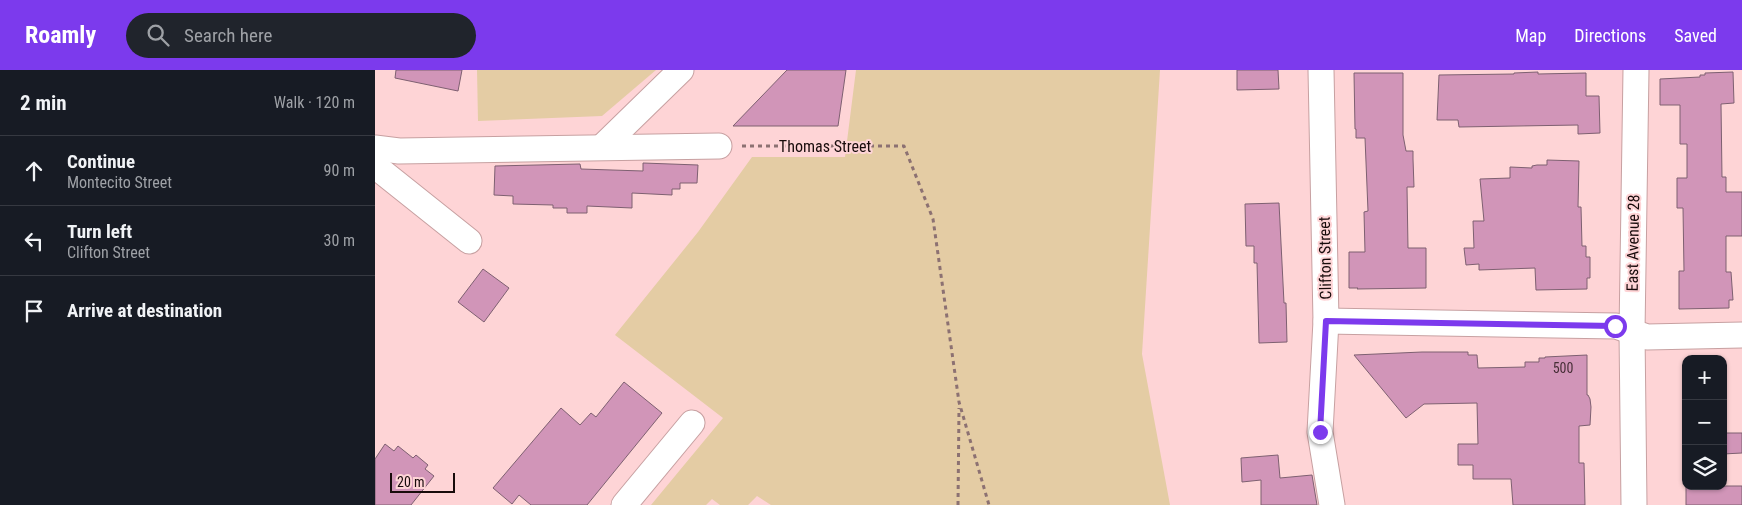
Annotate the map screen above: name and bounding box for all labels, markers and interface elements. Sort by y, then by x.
search box [126,13,476,58]
text: Roamly [25,21,96,49]
icon: search [144,21,172,49]
text: Search here [184,24,272,47]
text: Map [1515,25,1546,46]
text: Directions [1574,25,1646,46]
text: Saved [1674,25,1717,46]
text: 2 min [20,91,67,115]
text: Walk · 120 m [274,93,355,112]
street label: Thomas Street [779,137,871,156]
text: Continue [67,150,135,173]
icon: ahead [20,157,48,185]
text: 90 m [323,161,355,180]
text: Montecito Street [67,173,172,192]
street label: East Avenue 28 [1623,194,1643,292]
street label: Clifton Street [1315,216,1335,300]
text: Turn left [67,220,132,243]
icon: left [20,227,48,255]
text: 30 m [323,231,355,250]
text: Clifton Street [67,243,150,262]
icon: arrive [20,297,48,325]
text: Arrive at destination [67,299,222,322]
route start [1604,315,1627,338]
map controls [1682,355,1727,490]
button: + [1682,355,1727,400]
house number: 500 [1553,360,1573,376]
button: − [1682,400,1727,445]
route end [1309,421,1332,444]
button: layers [1682,445,1727,490]
scale bar [390,470,455,493]
text: 20 m [397,474,425,490]

